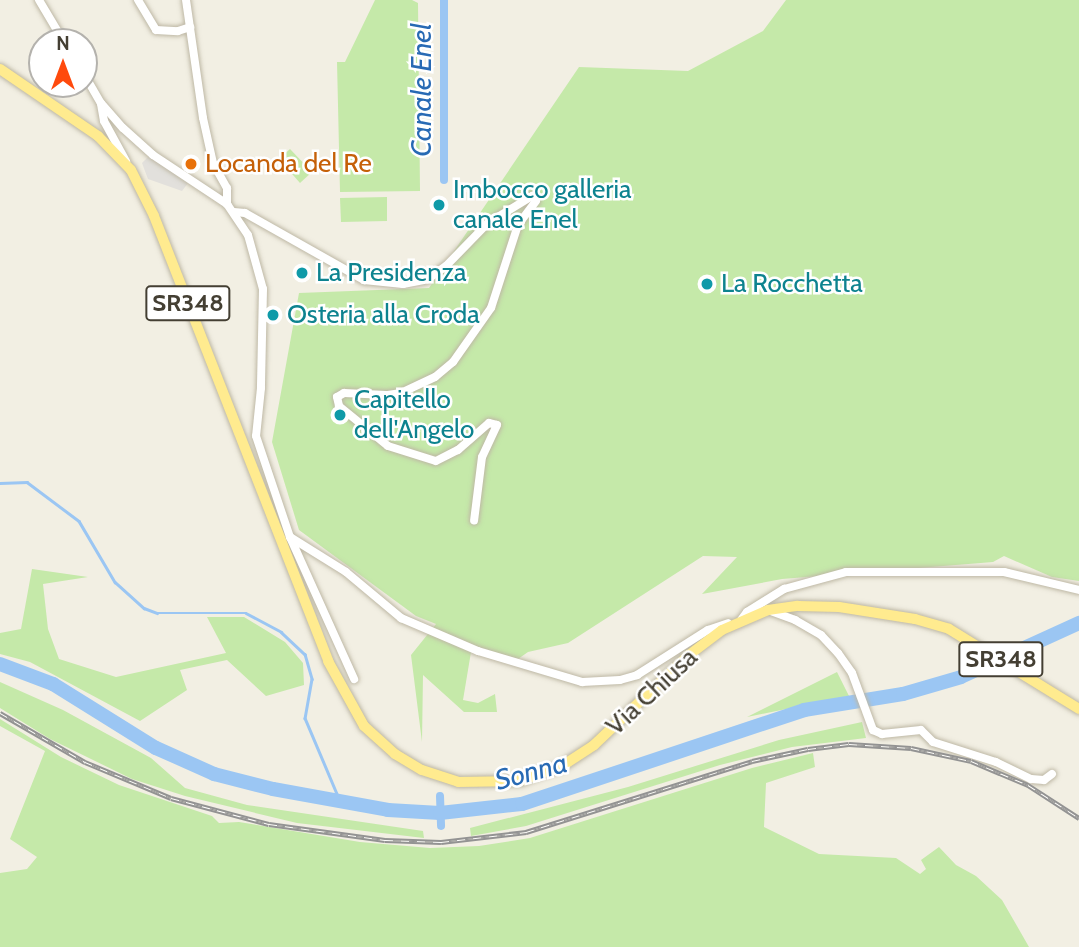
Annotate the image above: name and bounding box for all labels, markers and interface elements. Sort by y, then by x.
water label: Canale Enel [404,23,438,157]
north arrow [28,28,98,98]
text: N [56,32,70,55]
place label: Locanda del Re [205,148,372,180]
marker: Locanda del Re [183,156,199,172]
place label: Imbocco galleria canale Enel [453,174,631,235]
marker: Imbocco galleria canale Enel [431,197,447,213]
place label: La Presidenza [316,257,466,289]
marker: La Presidenza [294,265,310,281]
place label: La Rocchetta [721,268,863,300]
marker: La Rocchetta [699,276,715,292]
road number: SR348 [144,282,232,324]
place label: Osteria alla Croda [287,299,480,331]
marker: Osteria alla Croda [265,307,281,323]
place label: Capitello dell'Angelo [354,384,474,446]
marker: Capitello dell'Angelo [332,407,348,423]
road number: SR348 [957,638,1045,680]
street label: Via Chiusa [600,642,704,742]
water label: Sonna [491,745,571,797]

